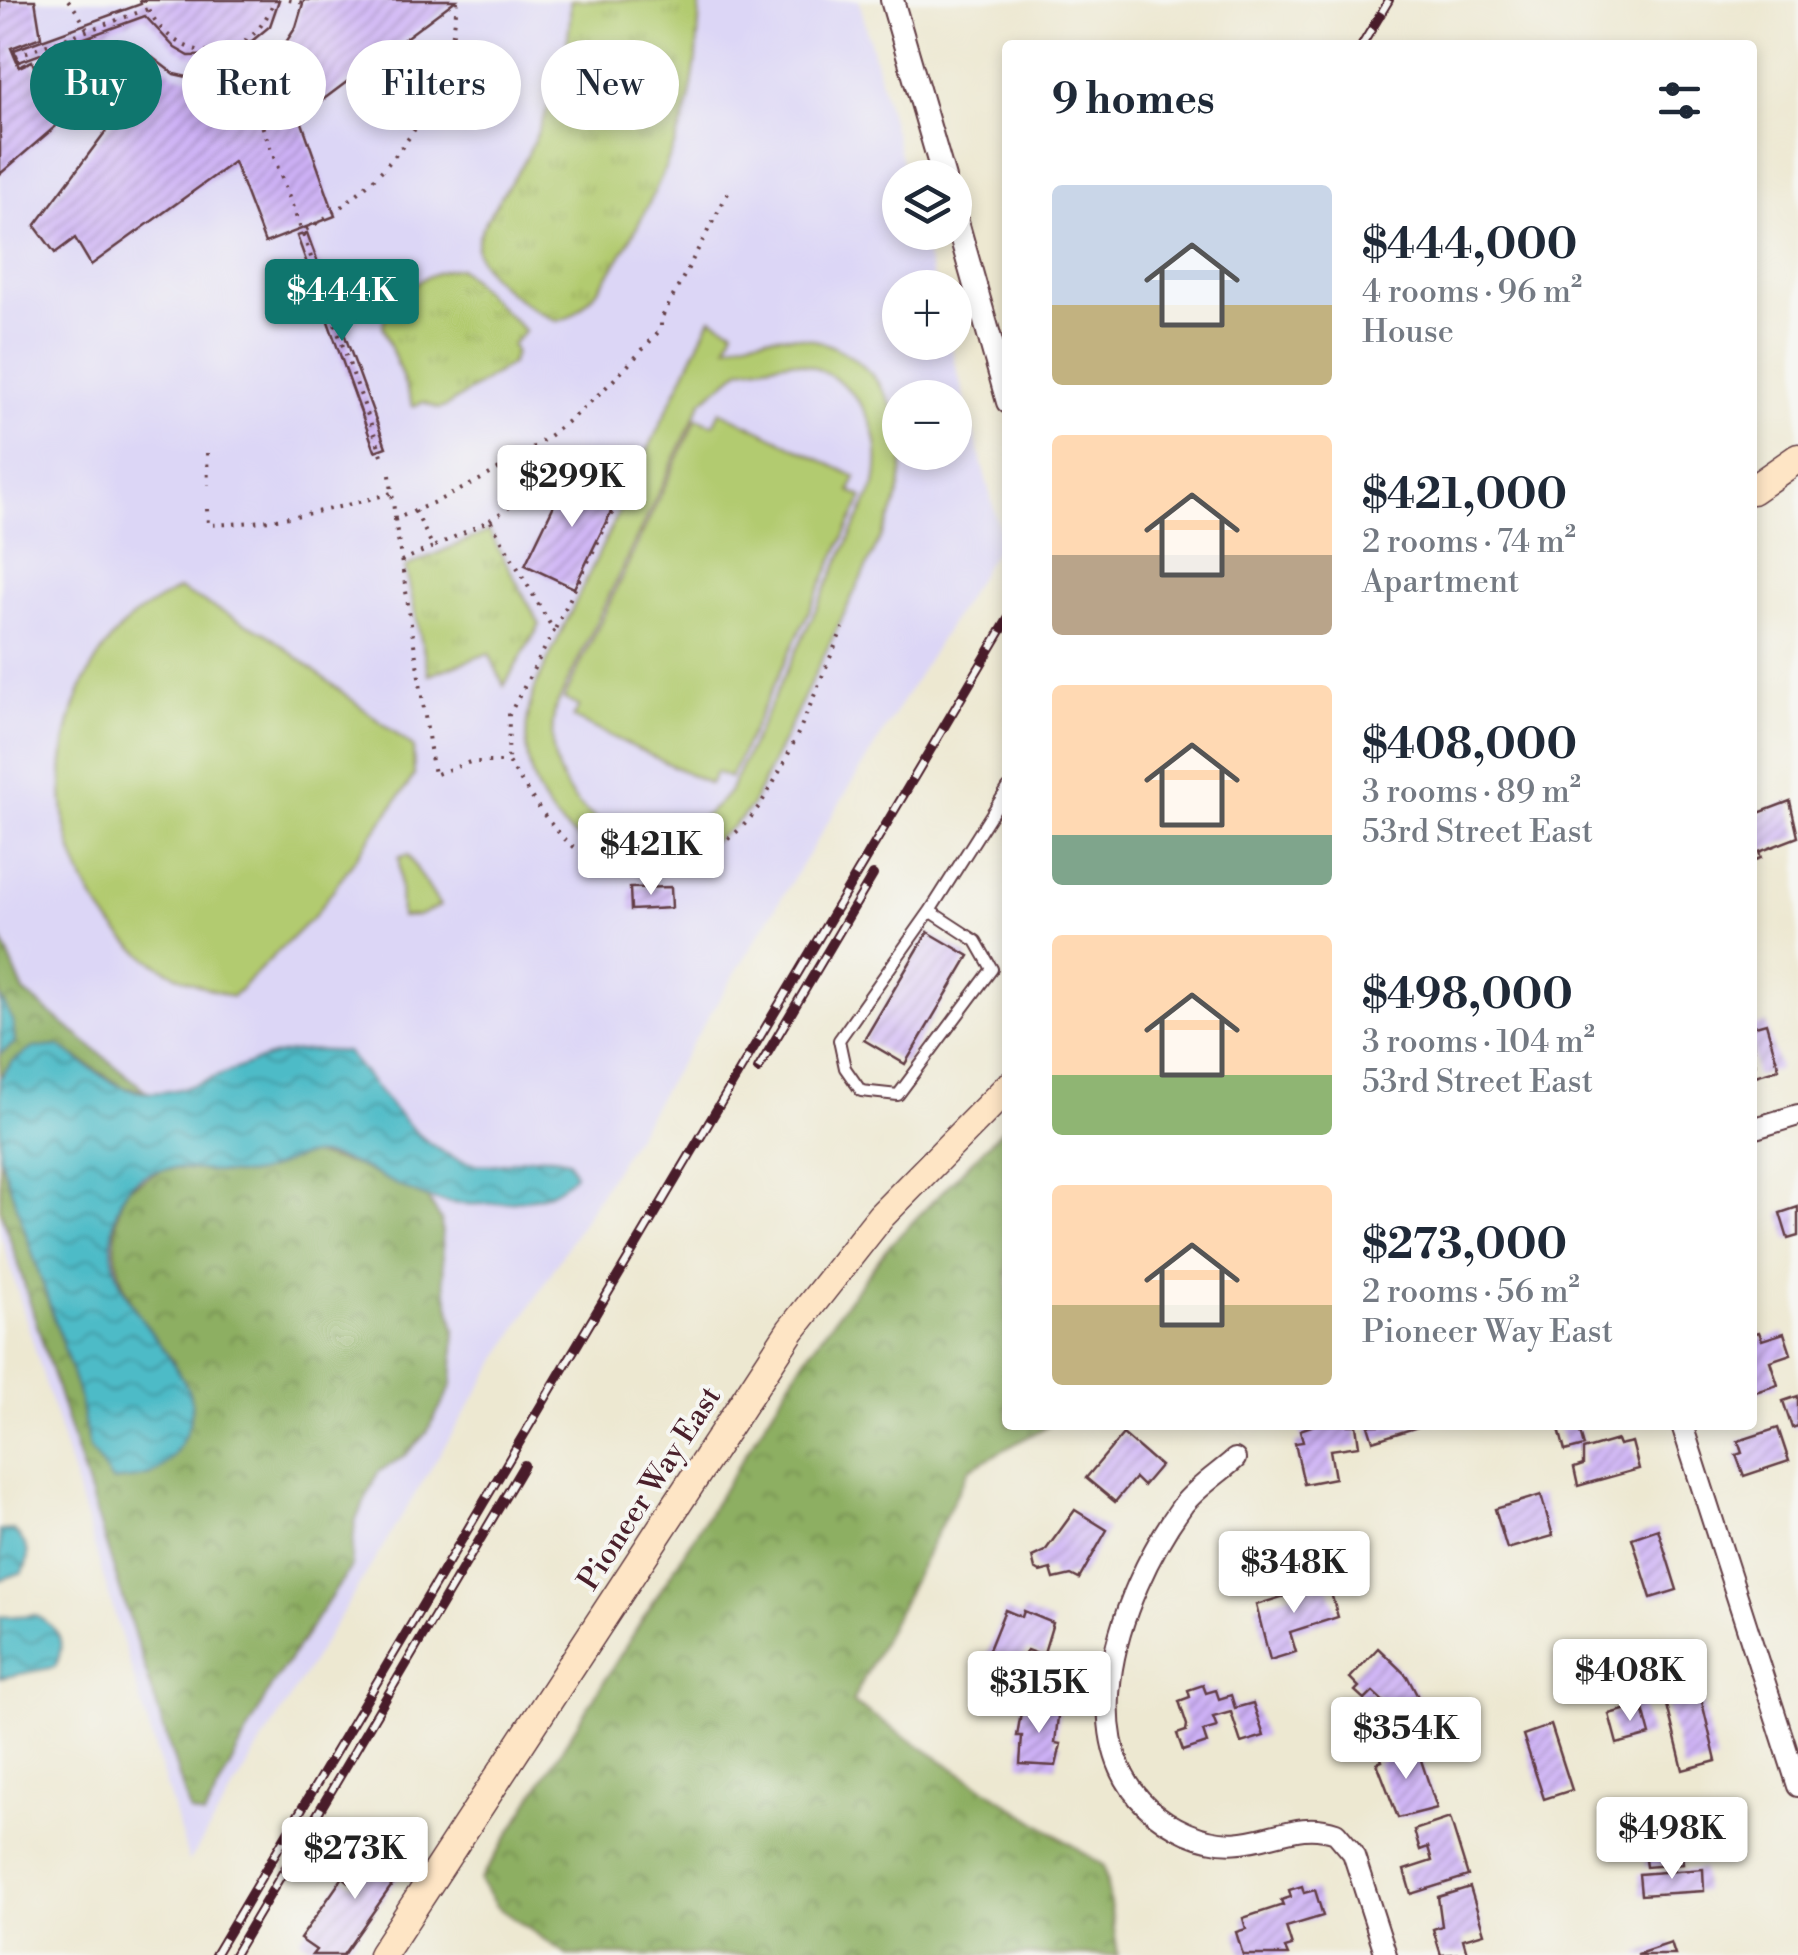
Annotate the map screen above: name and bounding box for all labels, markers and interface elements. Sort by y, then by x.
chip: Buy [30,40,162,130]
chip: Rent [182,40,326,130]
chip: Filters [346,40,521,130]
chip: New [541,40,679,130]
icon: filters [1652,73,1707,128]
text: 9 homes [1052,74,1215,127]
map controls [882,160,972,470]
button: layers [882,160,972,250]
text: $444,000 [1362,219,1577,272]
icon: home [1132,225,1252,345]
pin: $444K [272,259,412,344]
button: + [882,270,972,360]
text: $444K [287,271,397,311]
text: 4 rooms · 96 m² [1362,272,1582,312]
text: House [1362,312,1454,352]
button: − [882,380,972,470]
pin: $299K [502,445,642,530]
text: $299K [519,457,625,497]
text: $421,000 [1362,469,1567,522]
icon: home [1132,475,1252,595]
text: 2 rooms · 74 m² [1362,522,1576,562]
text: Apartment [1362,562,1519,602]
text: $408,000 [1362,719,1577,772]
icon: home [1132,725,1252,845]
text: 3 rooms · 89 m² [1362,772,1581,812]
text: 53rd Street East [1362,812,1593,852]
pin: $421K [581,813,721,898]
text: $421K [600,825,702,865]
text: $498,000 [1362,969,1573,1022]
icon: home [1132,975,1252,1095]
text: 3 rooms · 104 m² [1362,1022,1595,1062]
text: 53rd Street East [1362,1062,1593,1102]
text: $273,000 [1362,1219,1567,1272]
icon: home [1132,1225,1252,1345]
text: 2 rooms · 56 m² [1362,1272,1580,1312]
text: Pioneer Way East [1362,1312,1613,1352]
street label: Pioneer Way East [570,1379,730,1598]
pin: $348K [1224,1531,1364,1616]
text: $348K [1241,1543,1347,1583]
pin: $408K [1560,1639,1700,1724]
pin: $315K [969,1651,1109,1736]
text: $408K [1575,1651,1685,1691]
text: $315K [990,1663,1088,1703]
pin: $354K [1336,1697,1476,1782]
text: $354K [1353,1709,1459,1749]
pin: $498K [1602,1797,1742,1882]
text: $498K [1619,1809,1725,1849]
pin: $273K [285,1817,425,1902]
text: $273K [304,1829,406,1869]

